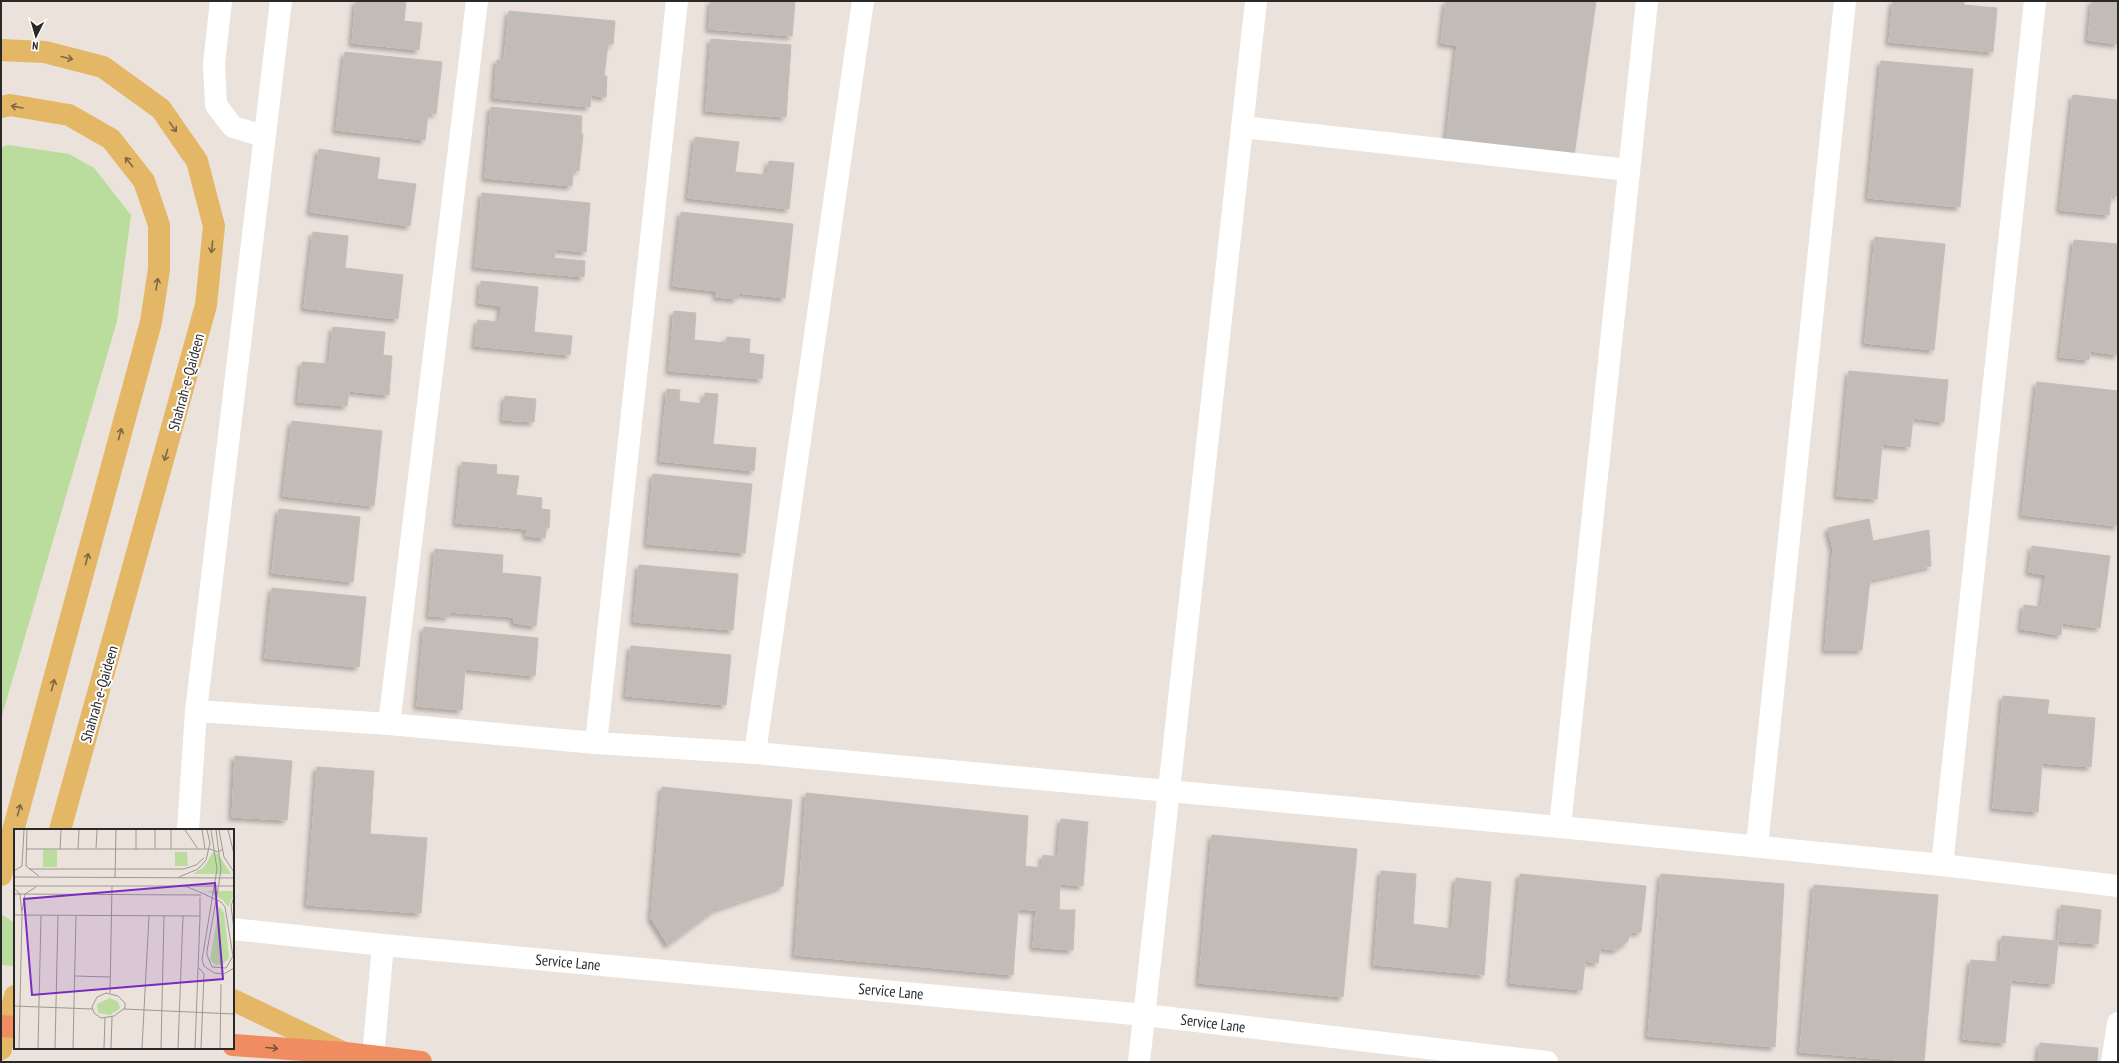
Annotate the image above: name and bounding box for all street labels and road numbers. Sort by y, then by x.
street label: Shahrah-e-Qaideen [164,331,208,433]
street label: Shahrah-e-Qaideen [76,643,122,745]
street label: Service Lane [535,950,601,974]
street label: Service Lane [858,979,924,1003]
street label: Service Lane [1180,1010,1246,1036]

